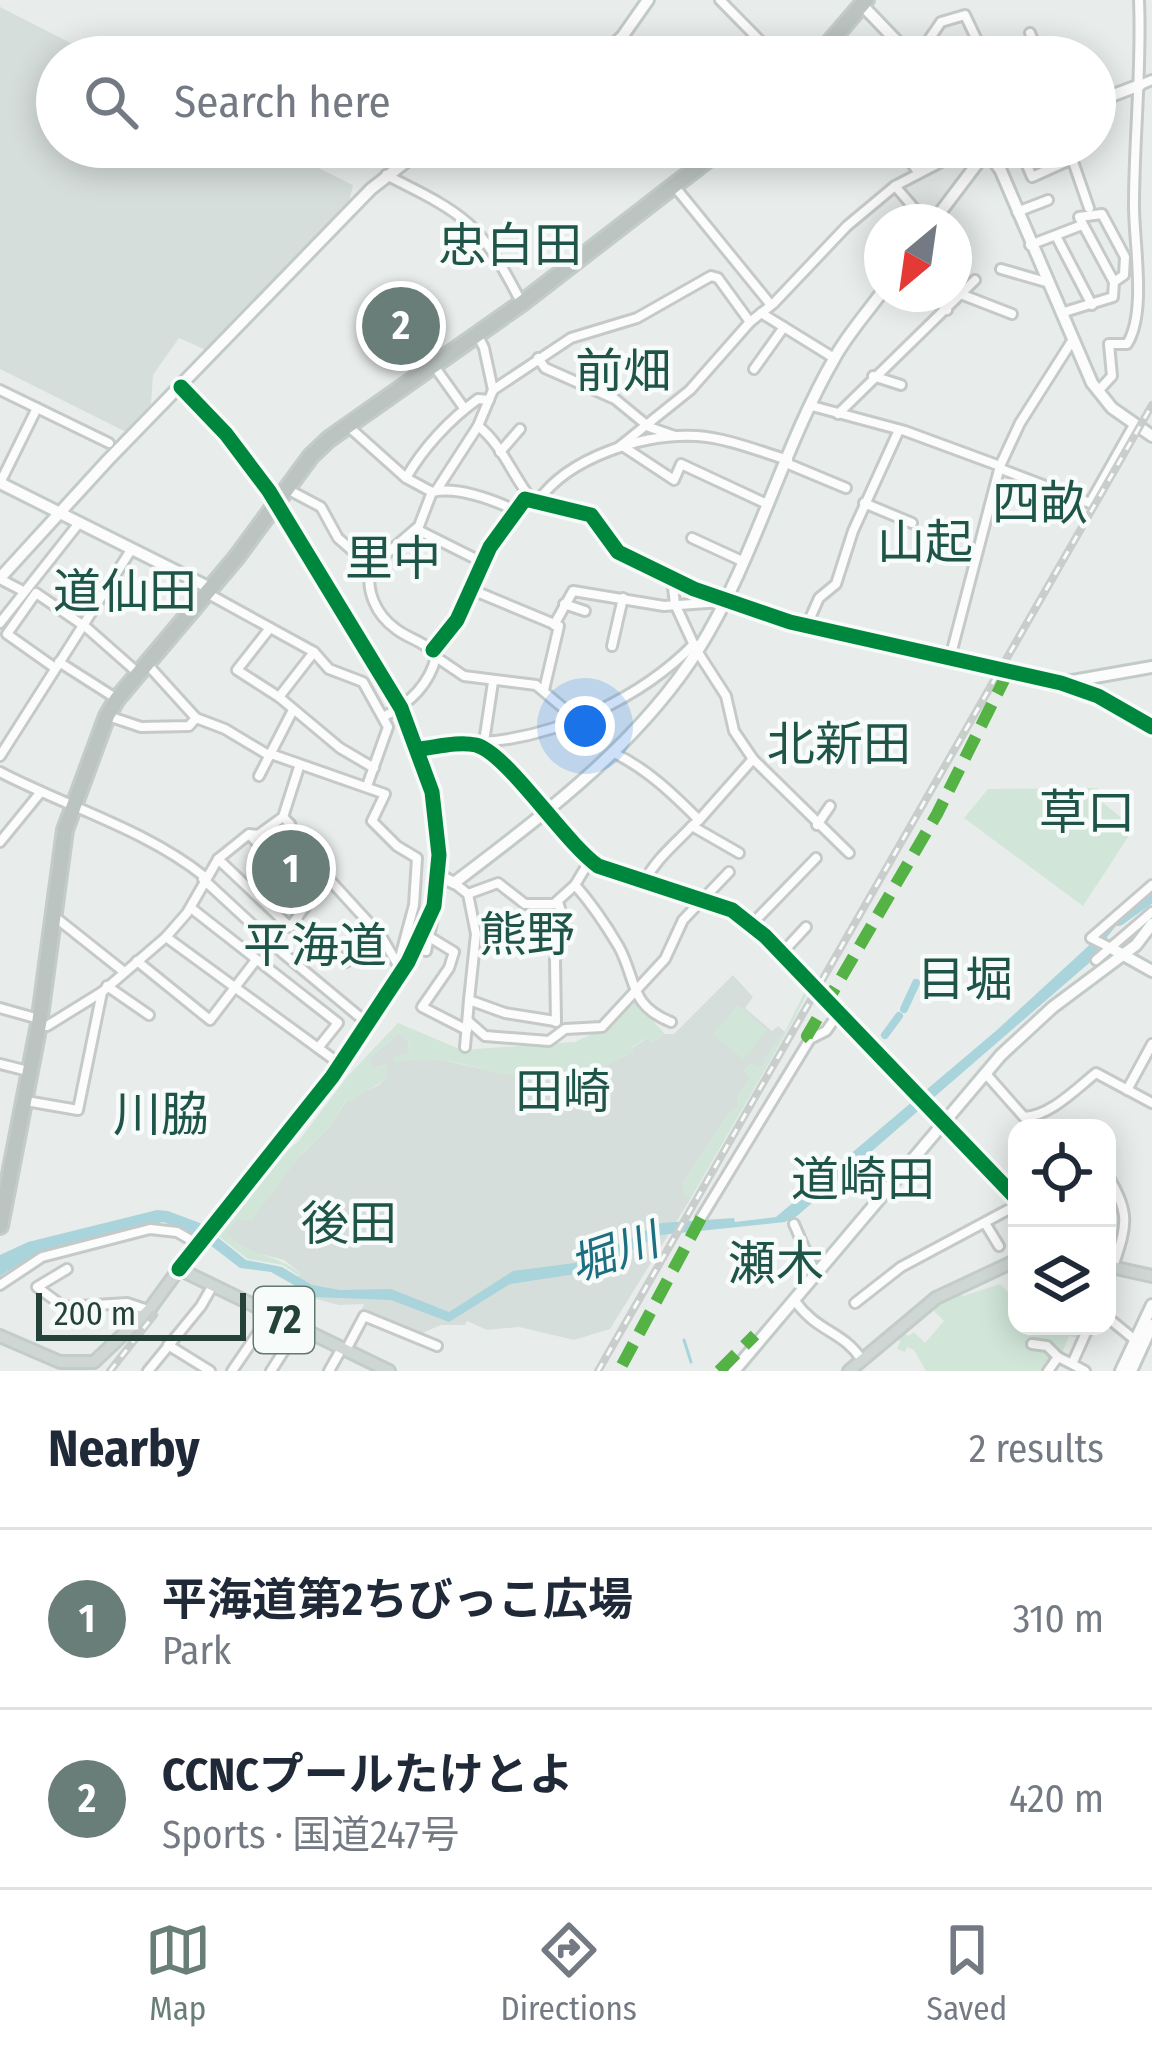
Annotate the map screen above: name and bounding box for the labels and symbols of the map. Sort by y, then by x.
north arrow [864,204,972,312]
district label: 忠白田 [438,217,582,275]
pin: 2 [362,281,440,371]
district label: 前畑 [575,343,671,401]
district label: 四畝 [992,475,1088,533]
district label: 山起 [877,514,973,572]
district label: 里中 [345,530,441,588]
district label: 道仙田 [53,563,197,621]
your location [555,696,615,756]
district label: 北新田 [767,716,911,774]
district label: 草口 [1039,784,1135,842]
pin: 1 [252,824,330,914]
district label: 熊野 [479,906,575,964]
district label: 平海道 [243,917,387,975]
district label: 目堀 [917,951,1013,1009]
district label: 田崎 [515,1063,611,1121]
district label: 川脇 [113,1086,209,1144]
district label: 道崎田 [791,1151,935,1209]
district label: 後田 [301,1195,397,1253]
water label: 堀川 [563,1212,669,1293]
district label: 瀬木 [728,1235,824,1293]
scale bar [36,1287,246,1340]
road number: 72 [254,1287,314,1353]

